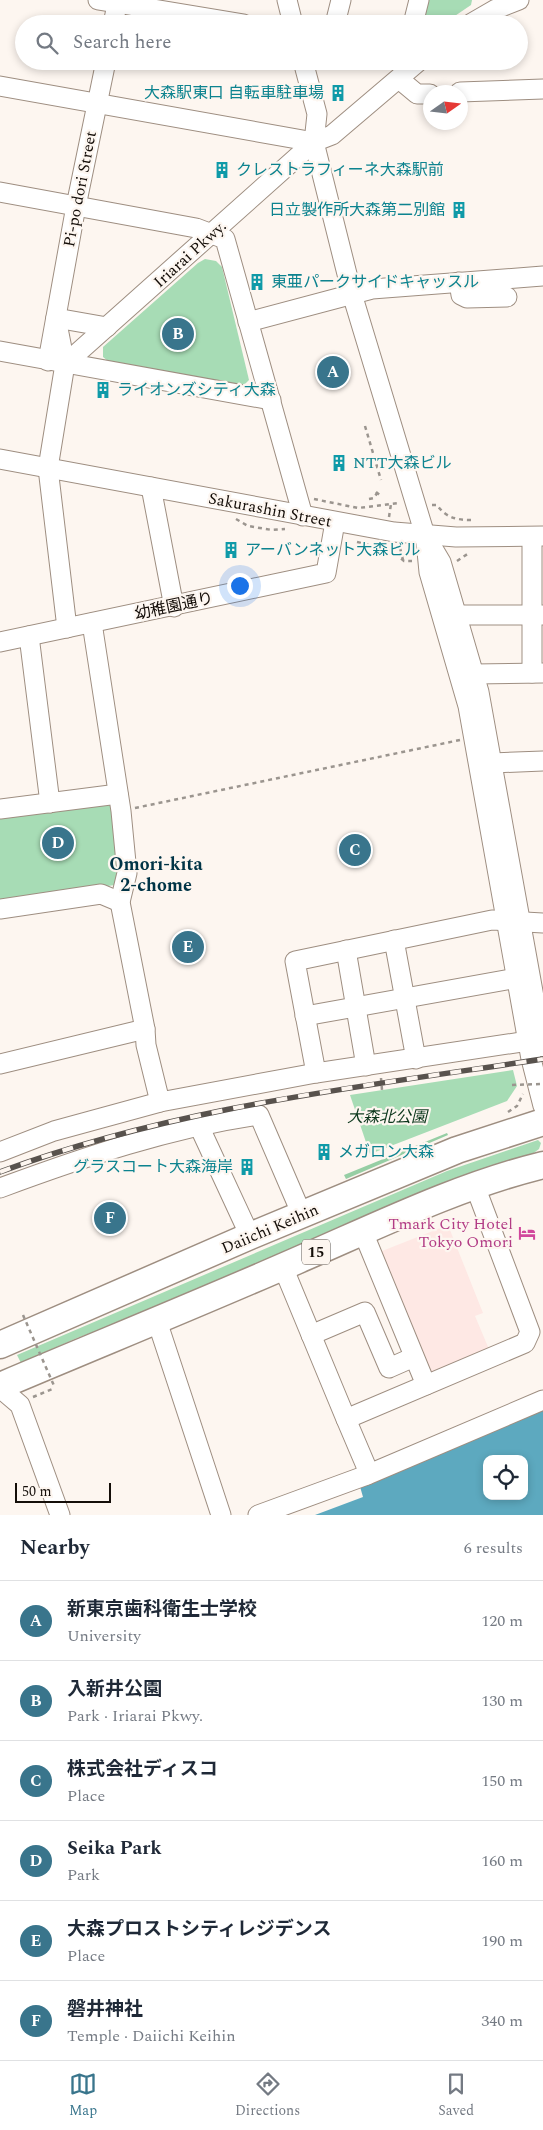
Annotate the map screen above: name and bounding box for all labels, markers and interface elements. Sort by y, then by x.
search box [15,15,528,70]
text: Search here [73,28,172,57]
icon: search [33,29,61,57]
place label: 大森駅東口 自転車駐車場 [144,81,324,105]
building icon: 大森駅東口 自転車駐車場 [328,83,348,103]
north arrow [423,85,468,130]
street label: Pi-po dori Street [57,128,103,249]
place label: クレストラフィーネ大森駅前 [236,158,444,182]
building icon: クレストラフィーネ大森駅前 [212,160,232,180]
place label: 日立製作所大森第二別館 [269,198,445,222]
building icon: 日立製作所大森第二別館 [449,200,469,220]
street label: Iriarai Pkwy. [148,215,232,293]
place label: 東亜パークサイドキャッスル [271,270,479,294]
building icon: 東亜パークサイドキャッスル [247,272,267,292]
pin: B [162,315,194,353]
pin: A [317,353,349,391]
place label: ライオンズシティ大森 [117,378,276,402]
building icon: ライオンズシティ大森 [93,380,113,400]
place label: NTT大森ビル [353,451,452,475]
building icon: NTT大森ビル [329,453,349,473]
street label: Sakurashin Street [206,486,334,534]
place label: アーバンネット大森ビル [245,538,420,562]
building icon: アーバンネット大森ビル [221,540,241,560]
your location [227,573,253,599]
street label: 幼稚園通り [132,586,216,626]
pin: D [42,824,74,862]
pin: C [339,831,371,869]
district label: Omori-kita 2-chome [109,851,203,899]
pin: E [172,928,204,966]
park label: 大森北公園 [347,1105,429,1129]
place label: メガロン大森 [338,1140,434,1164]
building icon: メガロン大森 [314,1142,334,1162]
place label: グラスコート大森海岸 [73,1155,233,1179]
building icon: グラスコート大森海岸 [237,1157,257,1177]
street label: Daiichi Keihin [218,1198,322,1260]
pin: F [94,1199,126,1237]
place label: Tmark City Hotel Tokyo Omori [388,1212,513,1254]
hotel icon: Tmark City Hotel Tokyo Omori [517,1223,537,1243]
road number: 15 [302,1240,330,1264]
map controls [483,1455,528,1500]
button: locate [483,1455,528,1500]
scale bar [15,1480,111,1503]
text: 50 m [22,1481,52,1502]
text: Nearby [20,1532,90,1564]
text: 6 results [464,1536,523,1560]
text: 新東京歯科衛生士学校 [67,1595,257,1624]
text: A [30,1609,42,1633]
text: 120 m [481,1609,523,1633]
text: University [67,1624,141,1648]
text: 入新井公園 [67,1675,162,1704]
text: B [30,1689,42,1713]
text: 130 m [481,1689,523,1713]
text: Park · Iriarai Pkwy. [67,1704,203,1728]
text: 株式会社ディスコ [67,1755,218,1784]
text: C [30,1769,42,1793]
text: 150 m [481,1769,523,1793]
text: Place [67,1784,105,1808]
text: Seika Park [67,1834,162,1863]
text: D [30,1849,42,1873]
text: 160 m [481,1849,523,1873]
text: Park [67,1863,100,1887]
text: 大森プロストシティレジデンス [67,1915,331,1944]
text: E [31,1929,41,1953]
text: 190 m [481,1929,523,1953]
text: Place [67,1944,105,1968]
text: 磐井神社 [67,1995,143,2024]
text: F [31,2009,41,2033]
text: 340 m [481,2009,523,2033]
text: Temple · Daiichi Keihin [67,2024,236,2048]
tab: Map [69,2070,97,2121]
tab: Directions [235,2070,300,2121]
tab: Saved [438,2070,474,2121]

